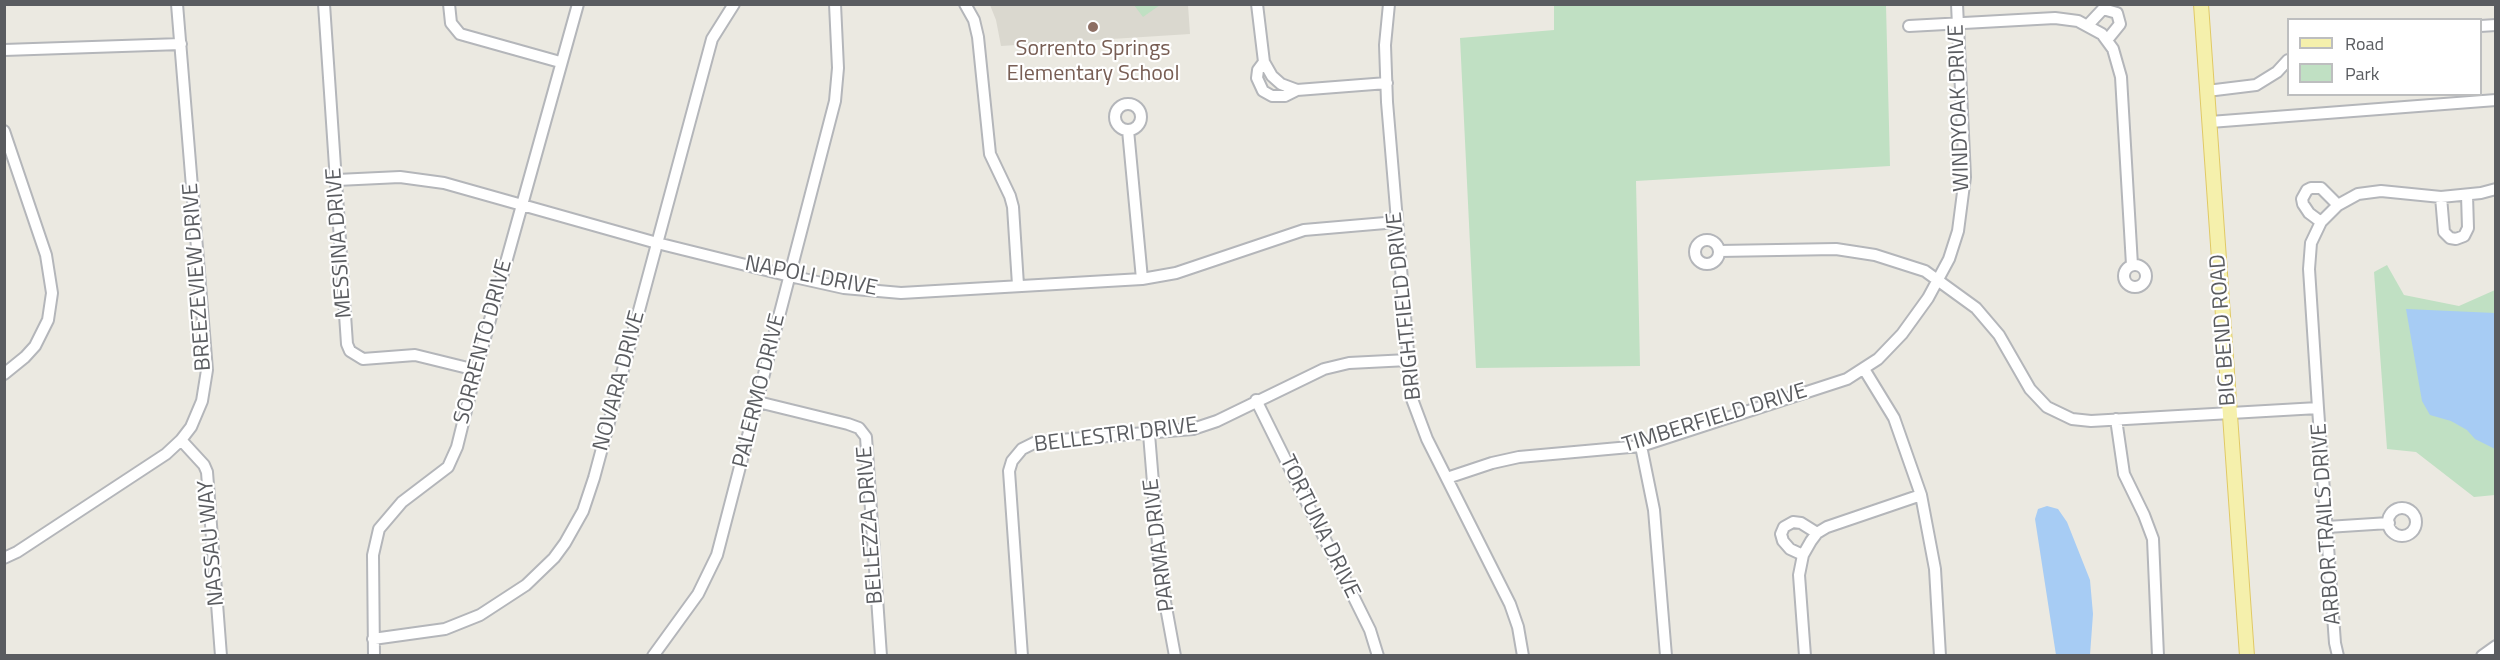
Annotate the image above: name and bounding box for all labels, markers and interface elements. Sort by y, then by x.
legend [2287,18,2482,96]
marker: Sorrento Springs Elementary School [1086,20,1100,34]
street label: WINDYOAK DRIVE [1944,24,1976,192]
text: Road [2345,30,2384,57]
place label: Sorrento Springs Elementary School [1006,37,1180,88]
text: Park [2345,60,2379,87]
street label: MESSINA DRIVE [322,167,358,319]
street label: BREEZEVIEW DRIVE [178,182,218,372]
street label: BRIGHTFIELD DRIVE [1382,210,1428,402]
street label: NAPOLI DRIVE [742,251,880,303]
street label: BIG BEND ROAD [2206,253,2242,407]
street label: SORRENTO DRIVE [449,257,519,427]
street label: NOVARA DRIVE [589,308,651,454]
street label: PALERMO DRIVE [728,311,792,471]
street label: TIMBERFIELD DRIVE [1620,378,1810,460]
street label: BELLESTRI DRIVE [1033,413,1199,459]
street label: ARBOR TRAILS DRIVE [2307,422,2347,626]
street label: BELLEZZA DRIVE [852,445,890,605]
street label: TORTUNA DRIVE [1273,451,1365,603]
street label: PARMA DRIVE [1139,477,1181,613]
street label: NASSAU WAY [193,479,231,607]

